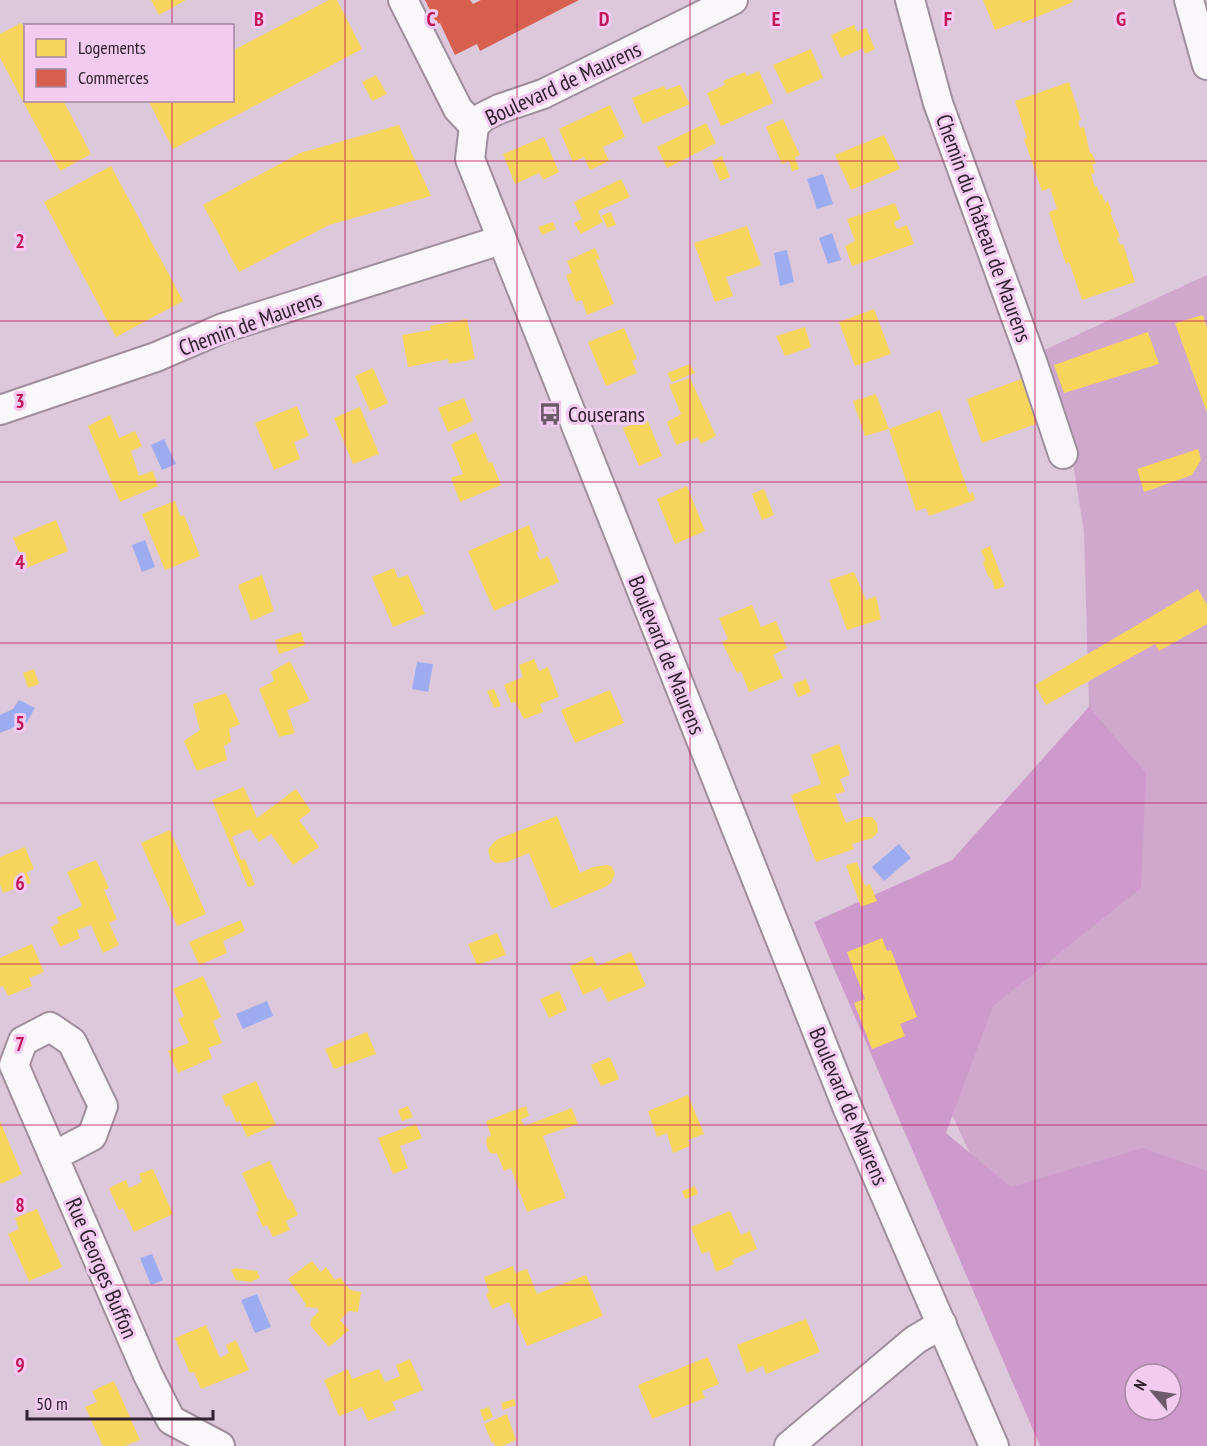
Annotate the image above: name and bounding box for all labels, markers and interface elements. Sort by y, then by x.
text: B [254,6,264,32]
text: C [426,6,436,32]
text: D [599,6,610,32]
text: E [772,6,780,32]
text: F [944,6,952,32]
text: G [1116,6,1126,32]
legend [24,24,234,102]
street label: Boulevard de Maurens [481,35,645,131]
text: Logements [78,36,146,59]
text: Commerces [78,66,149,89]
street label: Chemin du Château de Maurens [930,110,1038,346]
text: 2 [15,228,25,254]
street label: Chemin de Maurens [175,284,325,362]
text: 3 [15,388,25,414]
place label: Couserans [568,400,645,428]
bus stop icon: Couserans [537,401,563,427]
text: 4 [15,549,25,575]
street label: Boulevard de Maurens [622,572,712,738]
text: 5 [15,710,25,736]
text: 6 [15,870,25,896]
street label: Boulevard de Maurens [803,1023,895,1189]
text: 7 [15,1031,25,1057]
text: 8 [15,1192,25,1218]
street label: Rue Georges Buffon [60,1193,144,1343]
text: 9 [15,1352,25,1378]
north arrow [1123,1362,1183,1422]
text: N [1129,1376,1151,1393]
scale bar [27,1383,213,1421]
text: 50 m [36,1392,68,1415]

